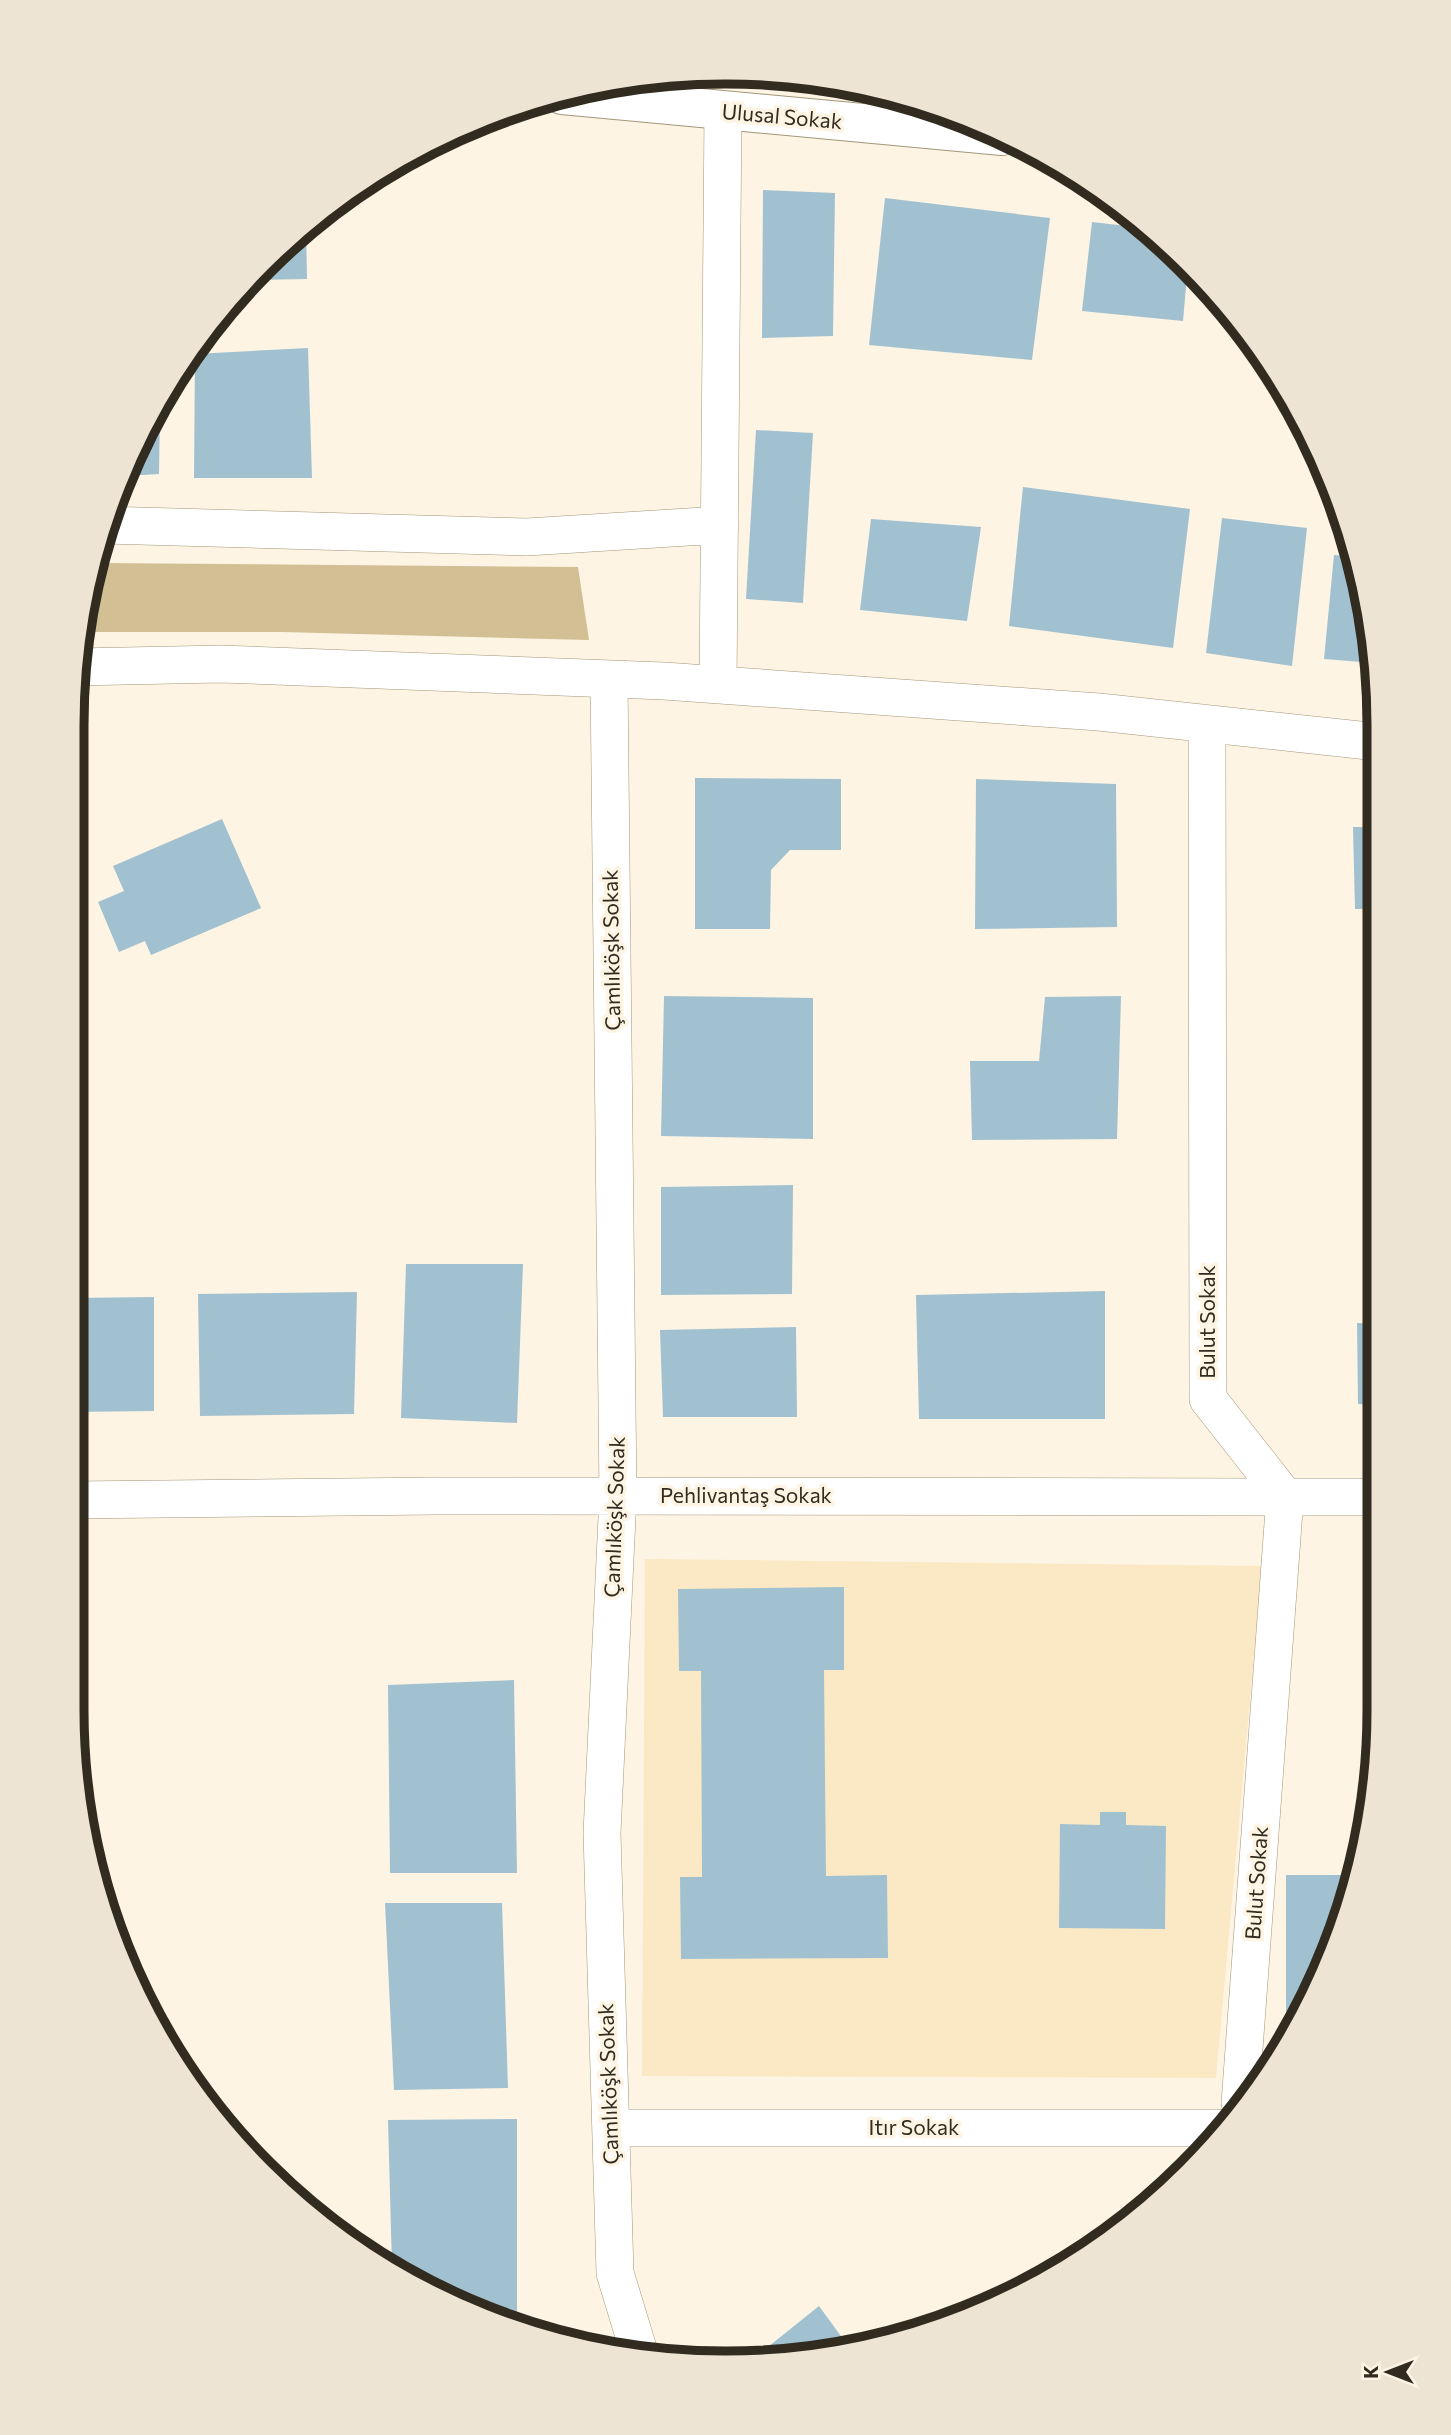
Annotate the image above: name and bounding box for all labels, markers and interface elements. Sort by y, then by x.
street label: Ulusal Sokak [721,98,843,133]
street label: Çamlıköşk Sokak [597,869,624,1031]
street label: Bulut Sokak [1194,1265,1219,1379]
street label: Çamlıköşk Sokak [598,1436,629,1598]
street label: Pehlivantaş Sokak [660,1482,832,1507]
street label: Bulut Sokak [1239,1825,1272,1940]
street label: Çamlıköşk Sokak [592,2003,623,2165]
street label: Itır Sokak [869,2114,959,2139]
north arrow [1353,2337,1423,2407]
text: K [1359,2365,1382,2379]

